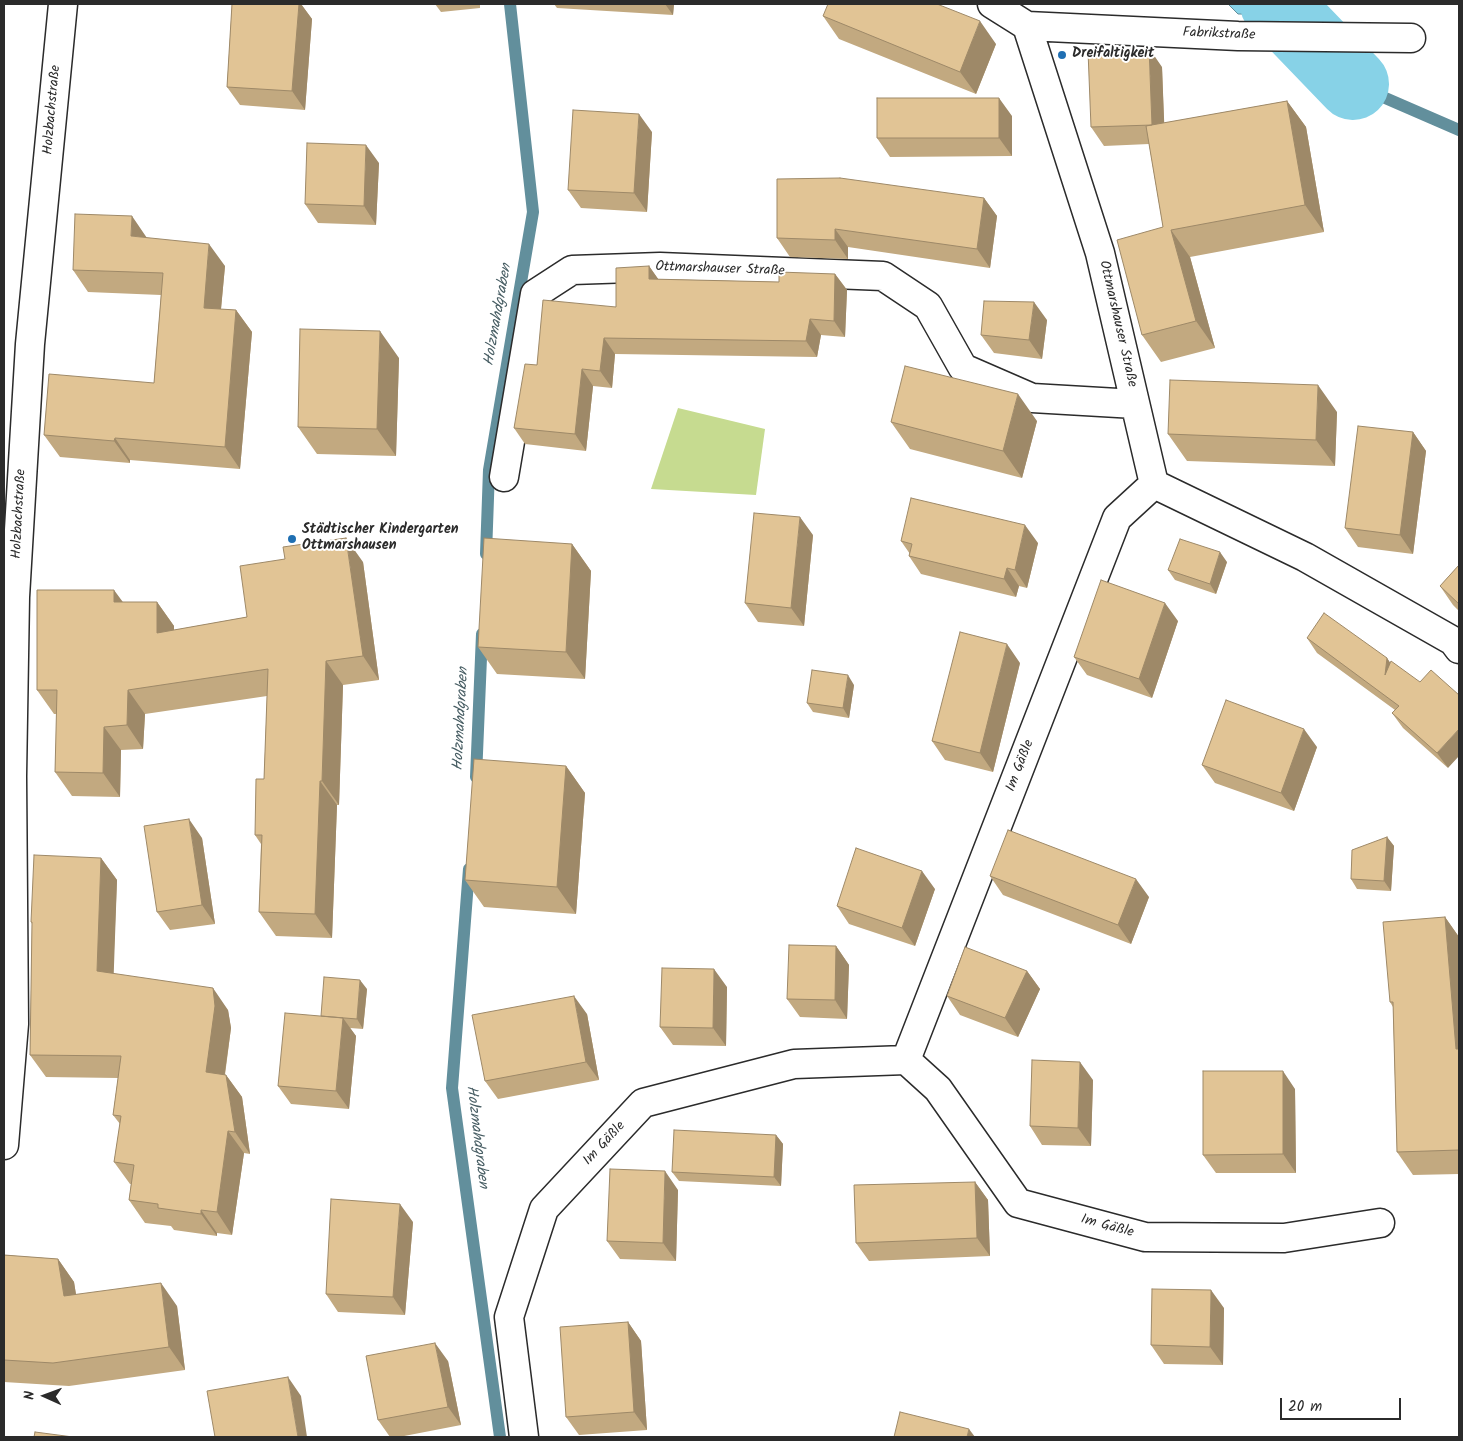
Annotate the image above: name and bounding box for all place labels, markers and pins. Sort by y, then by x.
place label: Dreifaltigkeit [1072,47,1154,63]
marker: Dreifaltigkeit [1056,49,1068,61]
place label: Städtischer Kindergarten Ottmarshausen [302,523,458,556]
marker: Städtischer Kindergarten Ottmarshausen [286,533,298,545]

